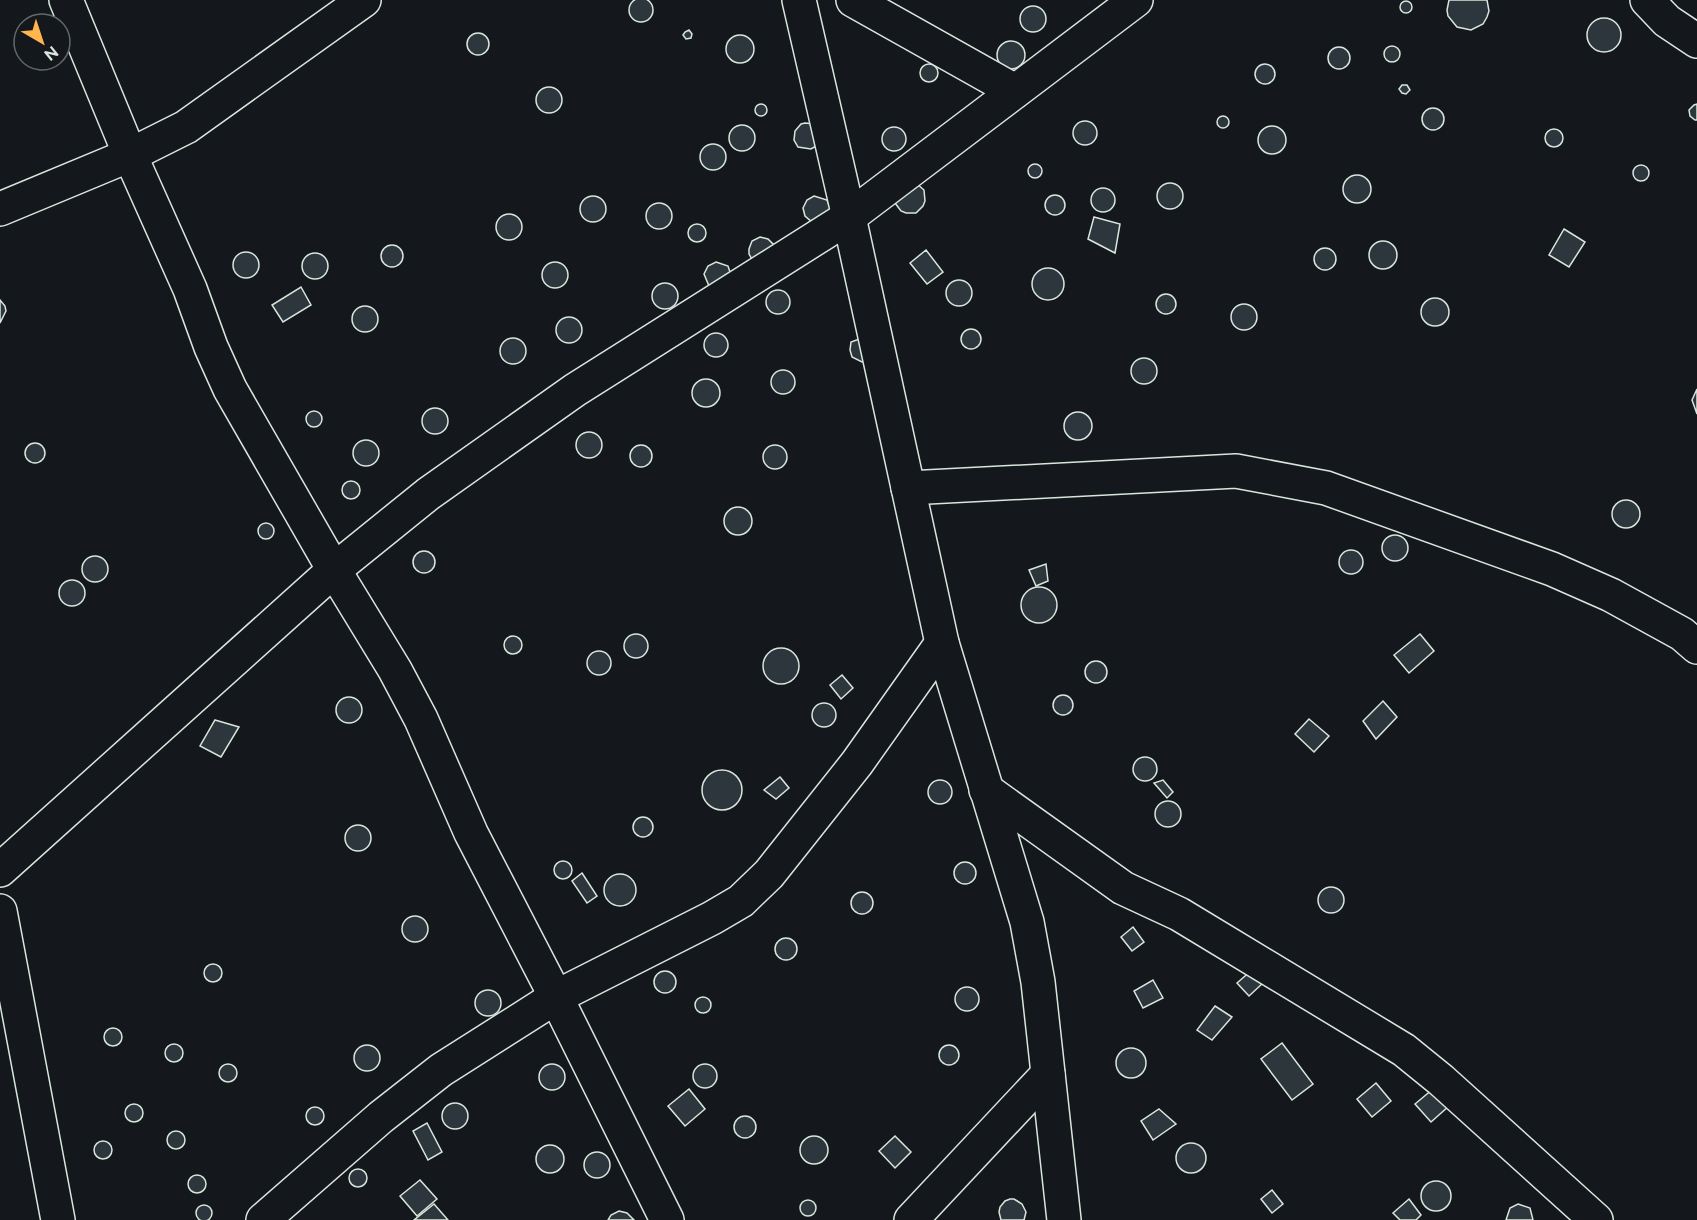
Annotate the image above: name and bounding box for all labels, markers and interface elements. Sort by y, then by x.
north arrow [12,12,72,72]
text: N [40,42,62,64]

